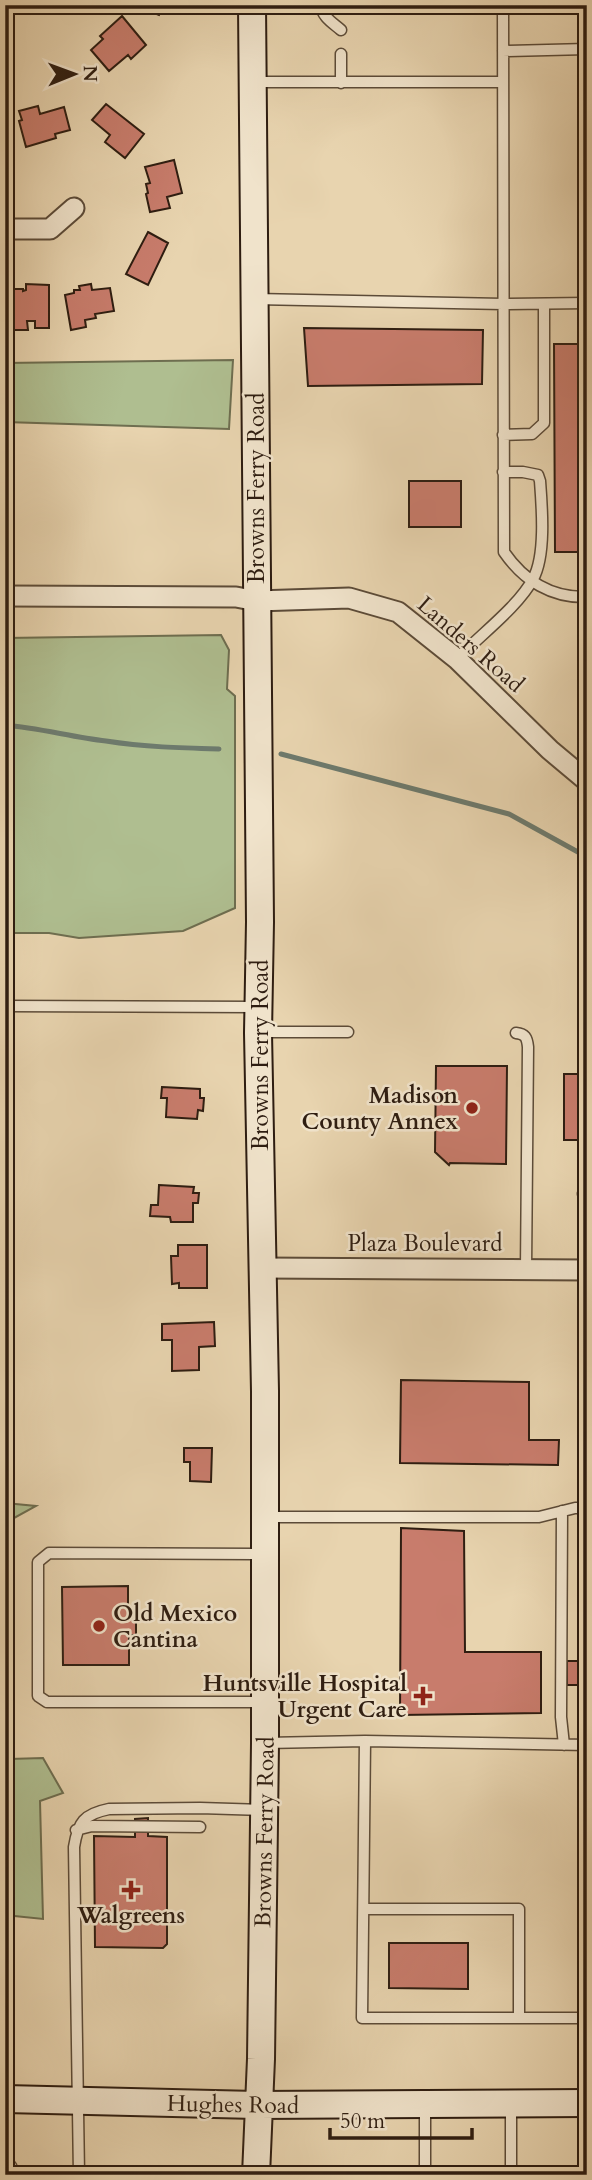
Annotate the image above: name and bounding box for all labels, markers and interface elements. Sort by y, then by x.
north arrow [38,38,108,108]
text: N [77,65,103,83]
street label: Browns Ferry Road [241,392,272,584]
street label: Landers Road [411,589,531,700]
street label: Browns Ferry Road [245,959,276,1151]
place label: Madison County Annex [301,1080,459,1137]
marker: Madison County Annex [464,1100,480,1116]
street label: Plaza Boulevard [348,1228,503,1259]
place label: Old Mexico Cantina [113,1598,237,1655]
marker: Old Mexico Cantina [91,1618,107,1634]
place label: Huntsville Hospital Urgent Care [203,1668,407,1725]
marker: Huntsville Hospital Urgent Care [413,1686,433,1706]
street label: Browns Ferry Road [247,1735,282,1928]
marker: Walgreens [123,1882,139,1898]
place label: Walgreens [76,1900,185,1931]
street label: Hughes Road [167,2088,300,2121]
scale bar [330,2096,471,2140]
text: 50 m [340,2107,385,2136]

